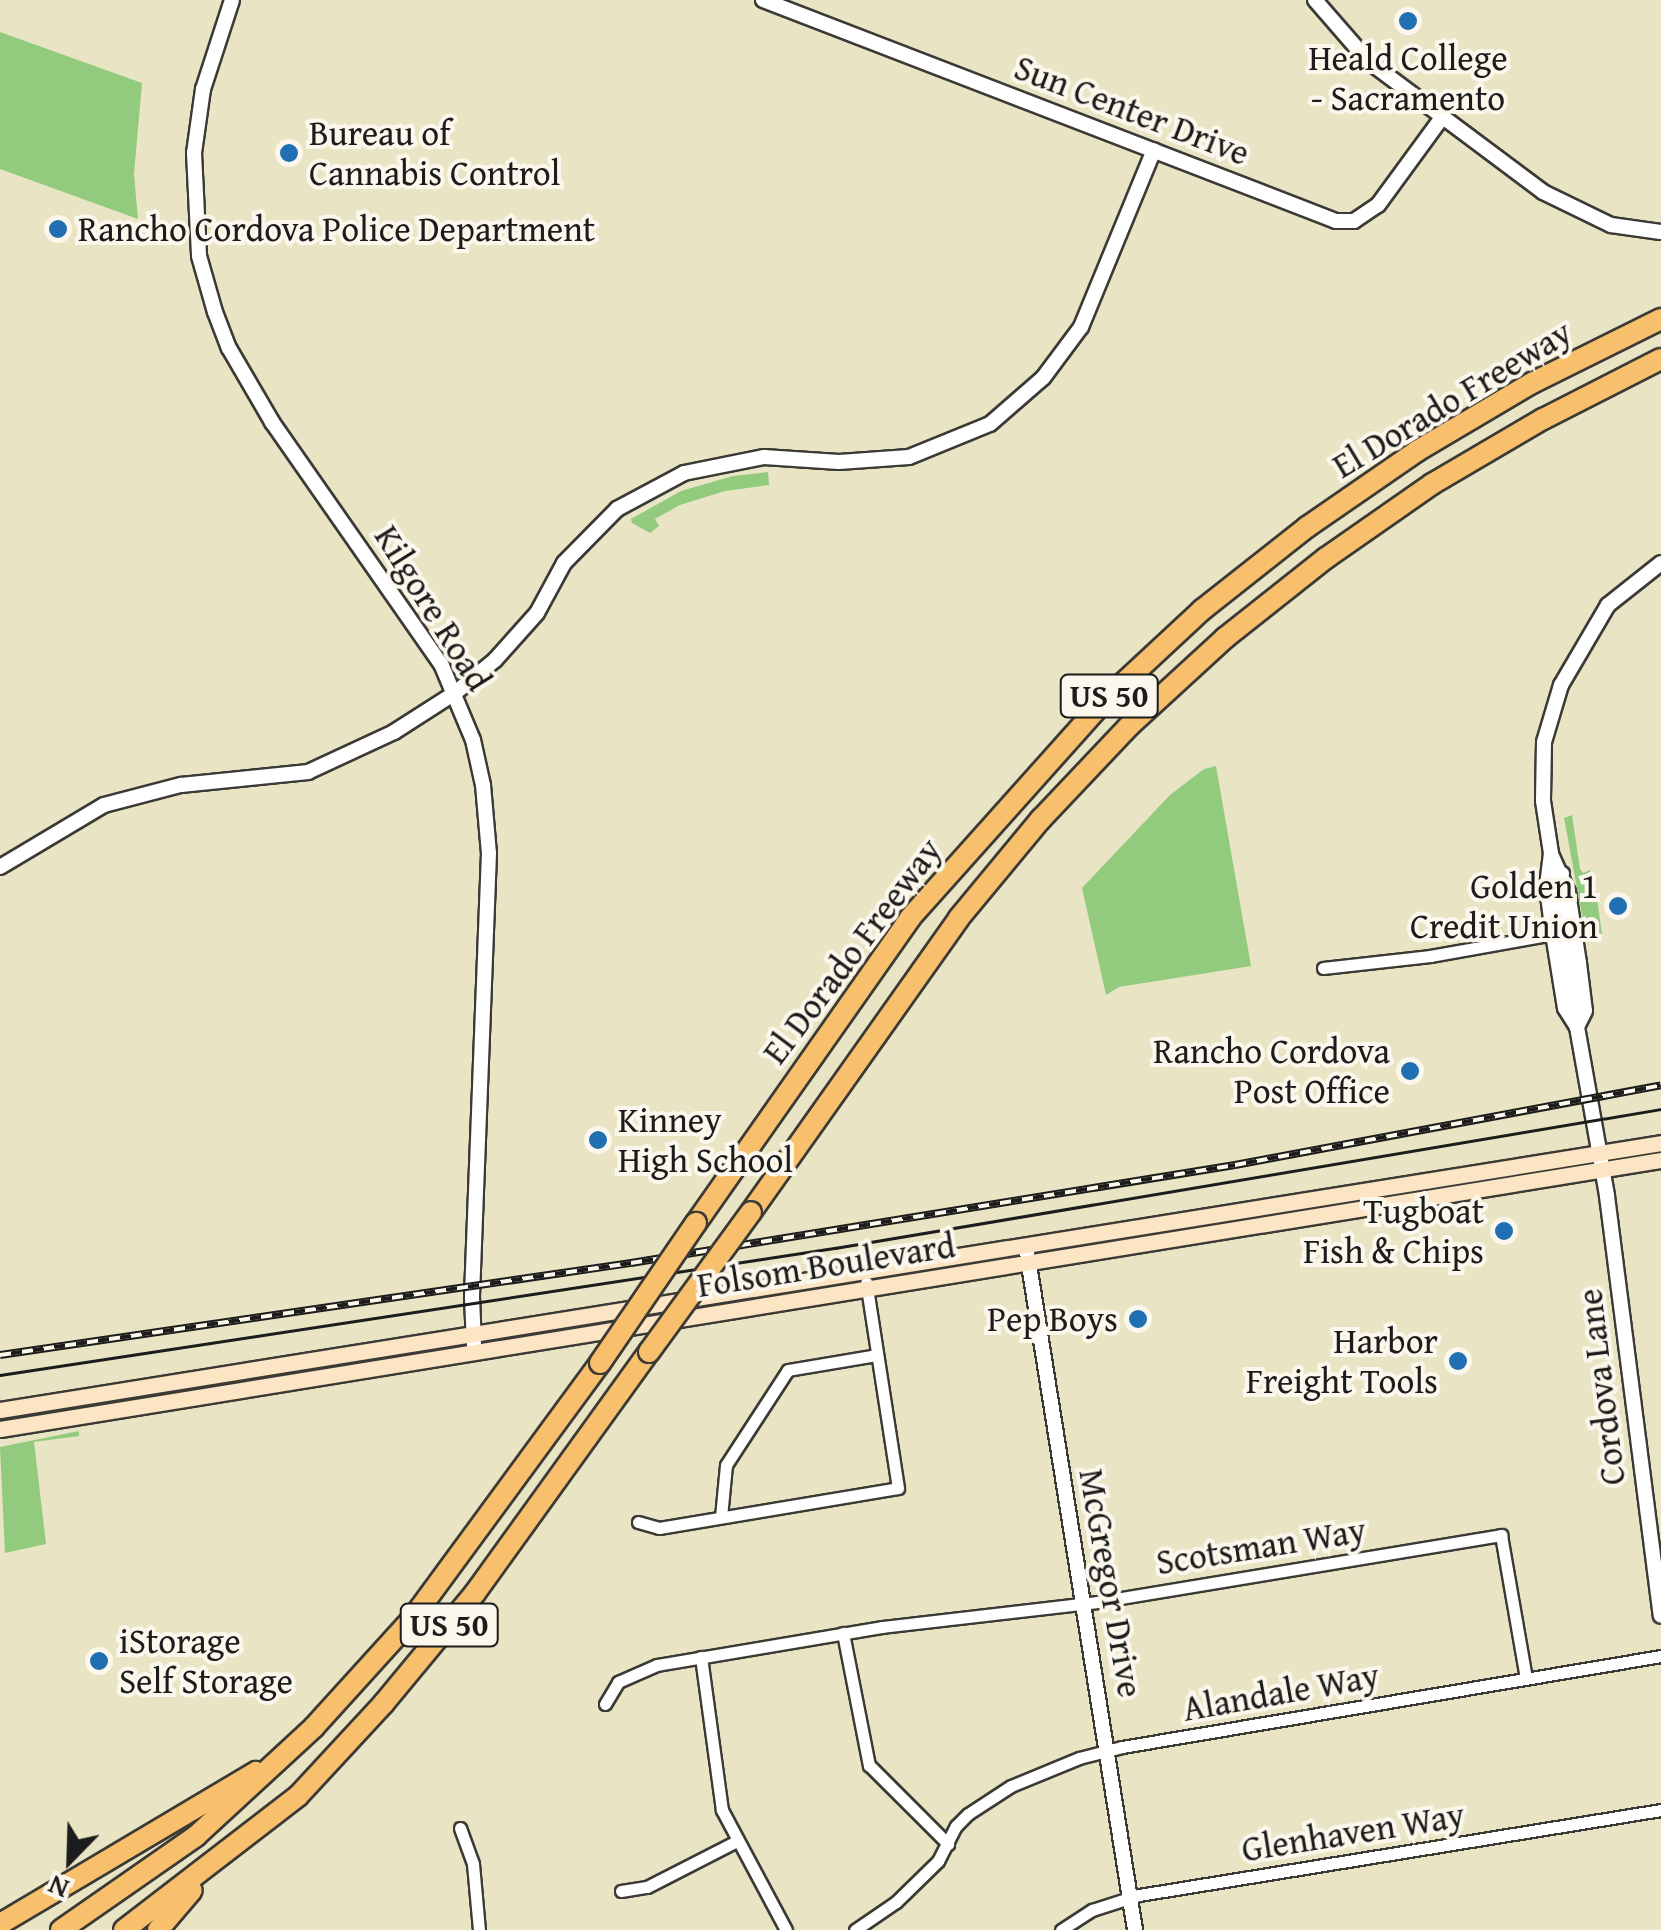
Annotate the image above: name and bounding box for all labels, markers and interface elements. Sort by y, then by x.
marker: Heald College - Sacramento [1397,10,1419,32]
place label: Heald College - Sacramento [1308,37,1508,119]
street label: Sun Center Drive [1009,46,1255,174]
place label: Bureau of Cannabis Control [309,112,560,194]
marker: Bureau of Cannabis Control [278,142,300,164]
place label: Rancho Cordova Police Department [78,208,595,250]
marker: Rancho Cordova Police Department [47,218,69,240]
street label: El Dorado Freeway [1325,311,1579,487]
street label: Kilgore Road [366,518,500,698]
road number: US 50 [1059,669,1159,723]
street label: El Dorado Freeway [754,830,950,1072]
place label: Golden 1 Credit Union [1410,865,1598,947]
marker: Golden 1 Credit Union [1607,895,1629,917]
place label: Rancho Cordova Post Office [1153,1030,1390,1112]
marker: Rancho Cordova Post Office [1399,1060,1421,1082]
place label: Kinney High School [618,1099,793,1181]
marker: Kinney High School [587,1129,609,1151]
place label: Tugboat Fish & Chips [1303,1190,1484,1272]
marker: Tugboat Fish & Chips [1493,1220,1515,1242]
street label: Folsom Boulevard [694,1224,958,1306]
street label: Cordova Lane [1568,1286,1634,1488]
place label: Pep Boys [987,1298,1118,1340]
marker: Pep Boys [1127,1308,1149,1330]
place label: Harbor Freight Tools [1246,1320,1438,1402]
marker: Harbor Freight Tools [1447,1350,1469,1372]
street label: McGregor Drive [1070,1466,1152,1700]
street label: Scotsman Way [1153,1509,1369,1583]
road number: US 50 [399,1598,499,1652]
place label: iStorage Self Storage [119,1620,293,1702]
marker: iStorage Self Storage [88,1650,110,1672]
street label: Alandale Way [1179,1654,1383,1730]
street label: Glenhaven Way [1239,1794,1467,1870]
north arrow [20,1810,120,1910]
text: N [41,1866,75,1911]

